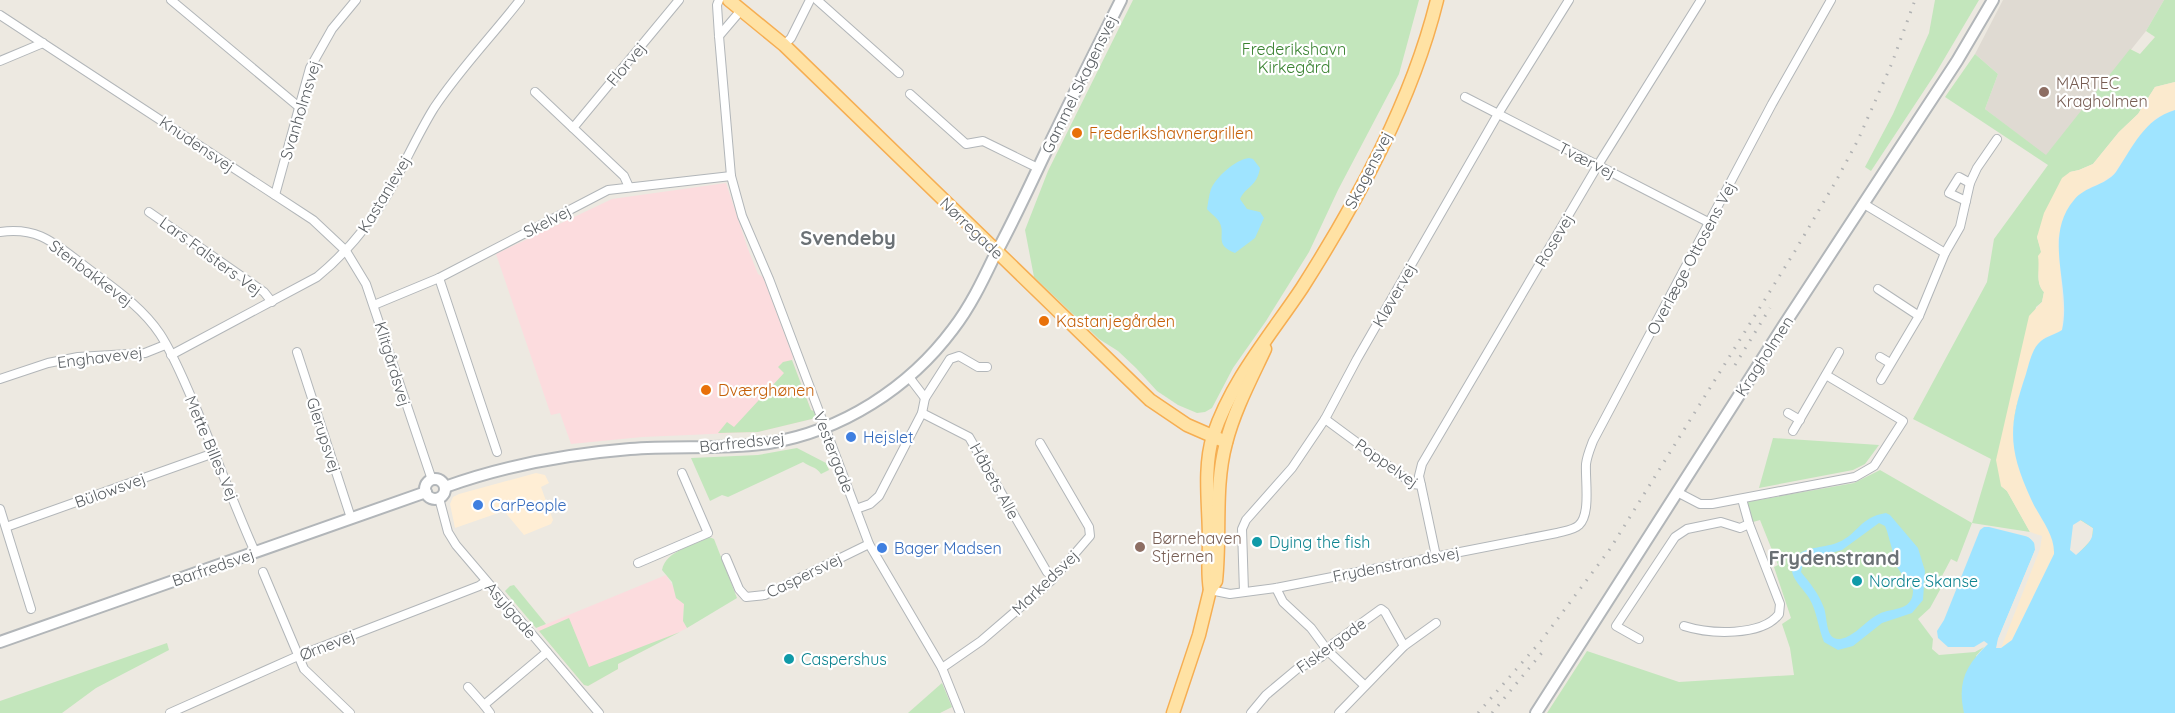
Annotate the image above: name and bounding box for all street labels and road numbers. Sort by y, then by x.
street label: Gammel Skagensvej [1037,11,1121,157]
street label: Florvej [602,38,650,90]
street label: Svanholmsvej [275,58,325,162]
street label: Knudensvej [156,112,238,176]
street label: Skagensvej [1340,128,1396,212]
street label: Tværvej [1555,137,1619,183]
street label: Kastanievej [353,152,415,236]
street label: Overlæge Ottosens Vej [1642,178,1740,338]
street label: Nørregade [936,193,1008,263]
street label: Skelvej [520,200,574,242]
street label: Rosevej [1530,210,1578,270]
street label: Lars Falsters Vej [156,212,266,300]
street label: Stenbakkevej [45,235,137,311]
street label: Kløvervej [1368,260,1420,330]
street label: Kragholmen [1731,312,1797,400]
street label: Klitgårdsvej [371,319,415,409]
street label: Enghavevej [56,342,144,372]
street label: Mette Billes Vej [181,393,243,503]
street label: Glerupsvej [302,395,346,475]
street label: Vestergade [809,409,859,495]
street label: Barfredsvej [698,428,786,456]
street label: Poppelvej [1352,434,1422,492]
street label: Håbets Alle [966,439,1024,523]
street label: Bülowsvej [72,468,148,512]
street label: Frydenstrandsvej [1331,542,1461,586]
street label: Barfredsvej [169,544,257,590]
street label: Markedsvej [1007,545,1083,619]
street label: Caspersvej [763,548,845,602]
street label: Asylgade [481,577,541,643]
street label: Fiskergade [1292,613,1370,677]
street label: Ørnevej [296,625,358,665]

